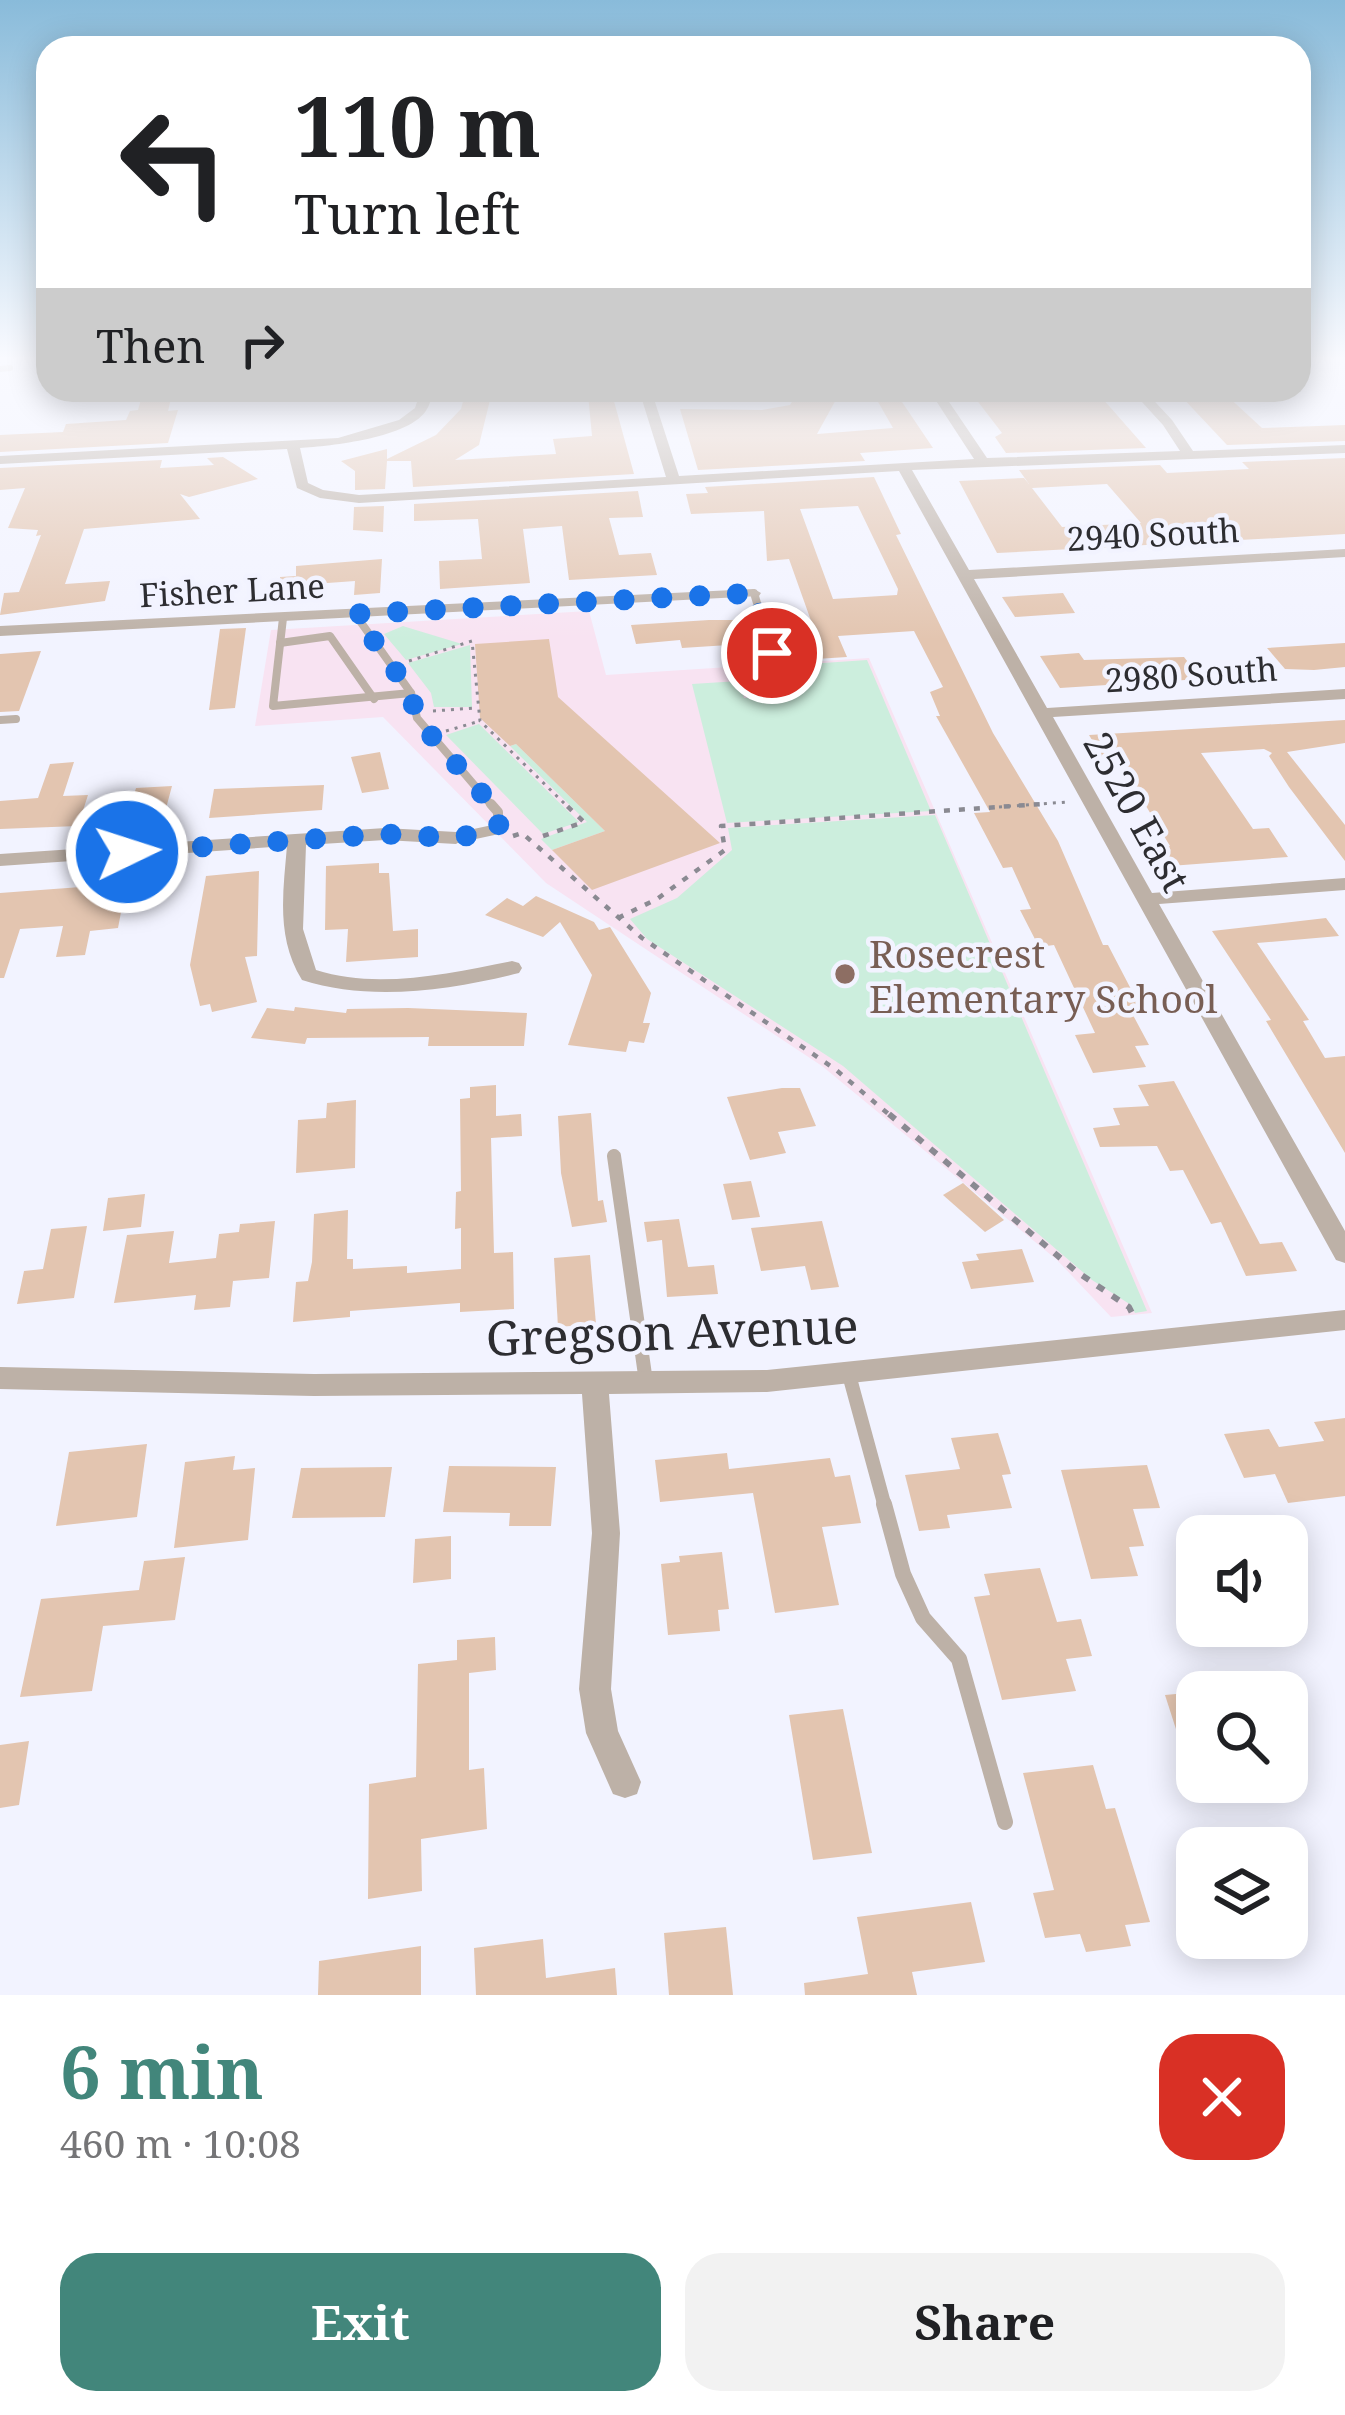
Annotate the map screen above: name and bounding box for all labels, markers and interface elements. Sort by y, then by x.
text: 110 m [294,67,541,182]
icon: left [96,84,252,240]
text: Turn left [294,176,520,250]
icon: right [229,312,295,378]
text: Then [96,315,205,376]
street label: 2940 South [1065,507,1241,561]
street label: Fisher Lane [138,563,326,617]
pin [721,602,823,704]
icon: arrive [739,620,805,686]
street label: 2980 South [1103,646,1279,702]
street label: 2520 East [1072,722,1204,900]
position arrow [64,789,190,915]
place label: Rosecrest Elementary School [869,926,1218,1024]
marker: Rosecrest Elementary School [832,961,858,987]
street label: Gregson Avenue [485,1292,859,1370]
map controls [1176,1515,1308,1959]
button: sound [1176,1515,1308,1647]
button: search [1176,1671,1308,1803]
button: layers [1176,1827,1308,1959]
text: 6 min [60,2022,264,2120]
button: close [1159,2034,1285,2160]
text: 460 m · 10:08 [60,2116,301,2169]
button: Exit [60,2253,661,2391]
button: Share [685,2253,1285,2391]

